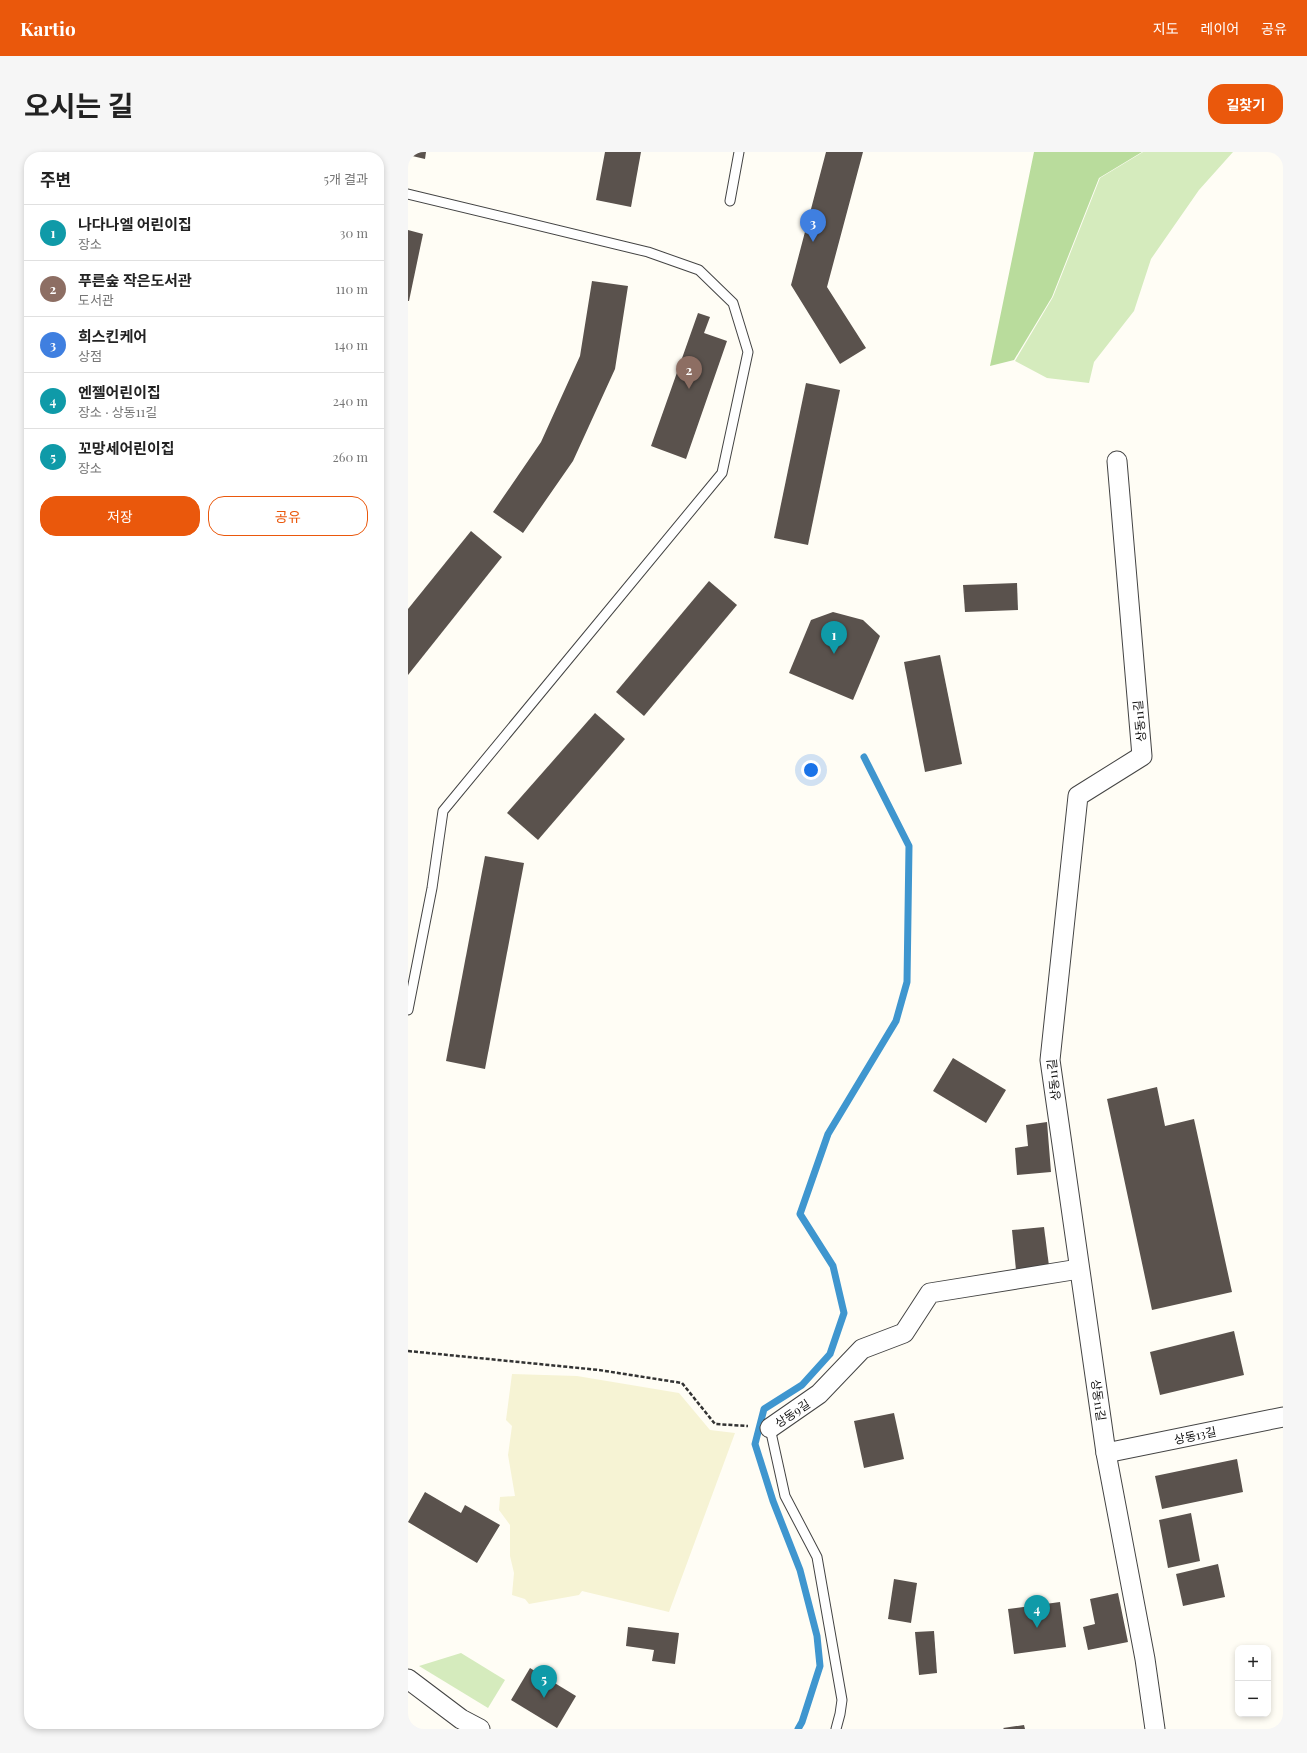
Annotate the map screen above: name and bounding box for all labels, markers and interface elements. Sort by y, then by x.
text: Kartio [20,15,76,41]
text: 지도 [1153,19,1179,38]
text: 레이어 [1201,19,1239,38]
text: 공유 [1261,19,1287,38]
button: 길찾기 [1208,84,1283,124]
text: 오시는 길 [24,86,134,123]
text: 주변 [40,168,71,190]
text: 5개 결과 [323,170,368,187]
pin: 3 [800,209,826,242]
text: 나다나엘 어린이집 [78,214,192,234]
text: 1 [51,224,55,241]
text: 30 m [340,224,368,241]
text: 장소 [78,235,102,252]
text: 푸른숲 작은도서관 [78,270,192,290]
text: 2 [50,280,56,297]
text: 110 m [336,280,368,297]
text: 도서관 [78,291,114,308]
text: 희스킨케어 [78,326,147,346]
text: 3 [50,336,56,353]
text: 140 m [334,336,368,353]
text: 상점 [78,347,102,364]
pin: 2 [676,356,702,389]
text: 엔젤어린이집 [78,382,161,402]
text: 4 [50,392,56,409]
text: 240 m [333,392,368,409]
text: 장소 · 상동11길 [78,403,157,420]
text: 꼬망세어린이집 [78,438,175,458]
text: 5 [50,448,56,465]
text: 260 m [332,448,368,465]
text: 장소 [78,459,102,476]
button: 저장 [40,496,200,536]
button: 공유 [208,496,368,536]
pin: 1 [821,621,847,654]
street label: 상동11길 [1129,699,1149,743]
your location [801,760,821,780]
street label: 상동11길 [1043,1058,1063,1102]
street label: 상동11길 [1088,1378,1110,1422]
street label: 상동9길 [771,1395,813,1431]
street label: 상동13길 [1172,1423,1218,1447]
pin: 4 [1024,1595,1050,1628]
map controls [1235,1645,1271,1717]
button: + [1235,1645,1271,1681]
pin: 5 [531,1665,557,1698]
button: − [1235,1681,1271,1717]

